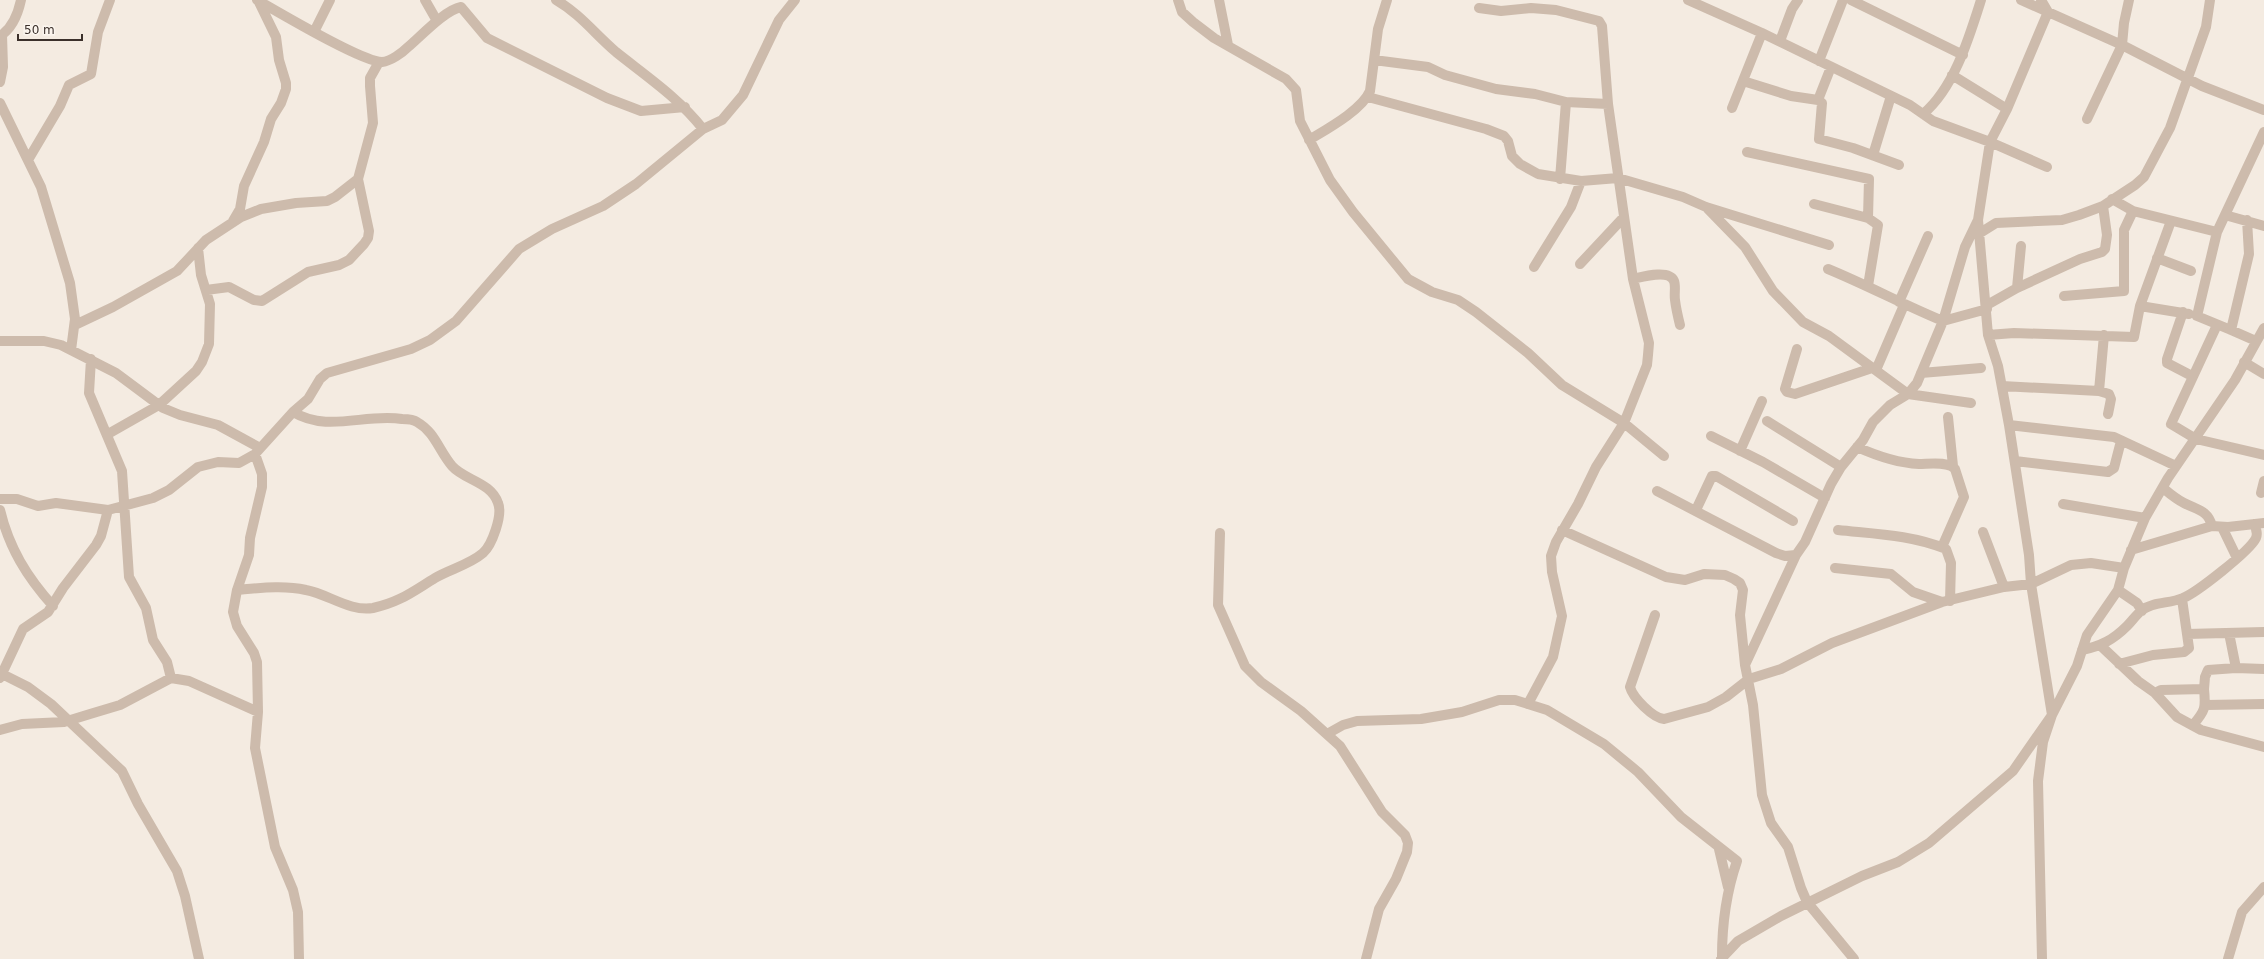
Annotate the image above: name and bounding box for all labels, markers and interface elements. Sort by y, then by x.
scale bar [18,16,82,42]
text: 50 m [24,23,55,37]

